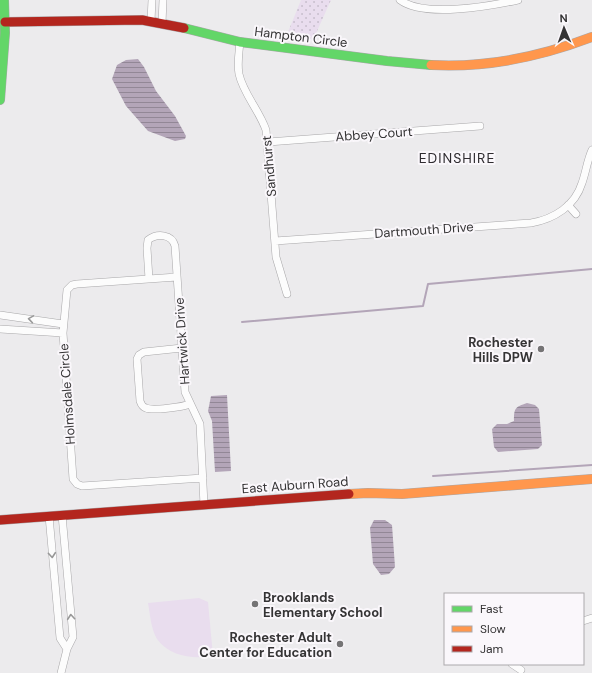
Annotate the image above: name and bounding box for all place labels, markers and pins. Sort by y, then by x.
place label: Rochester Hills DPW [468,334,534,366]
marker: Rochester Hills DPW [536,344,546,354]
place label: Brooklands Elementary School [263,589,383,621]
marker: Brooklands Elementary School [250,599,260,609]
place label: Rochester Adult Center for Education [199,629,332,661]
marker: Rochester Adult Center for Education [335,639,345,649]

